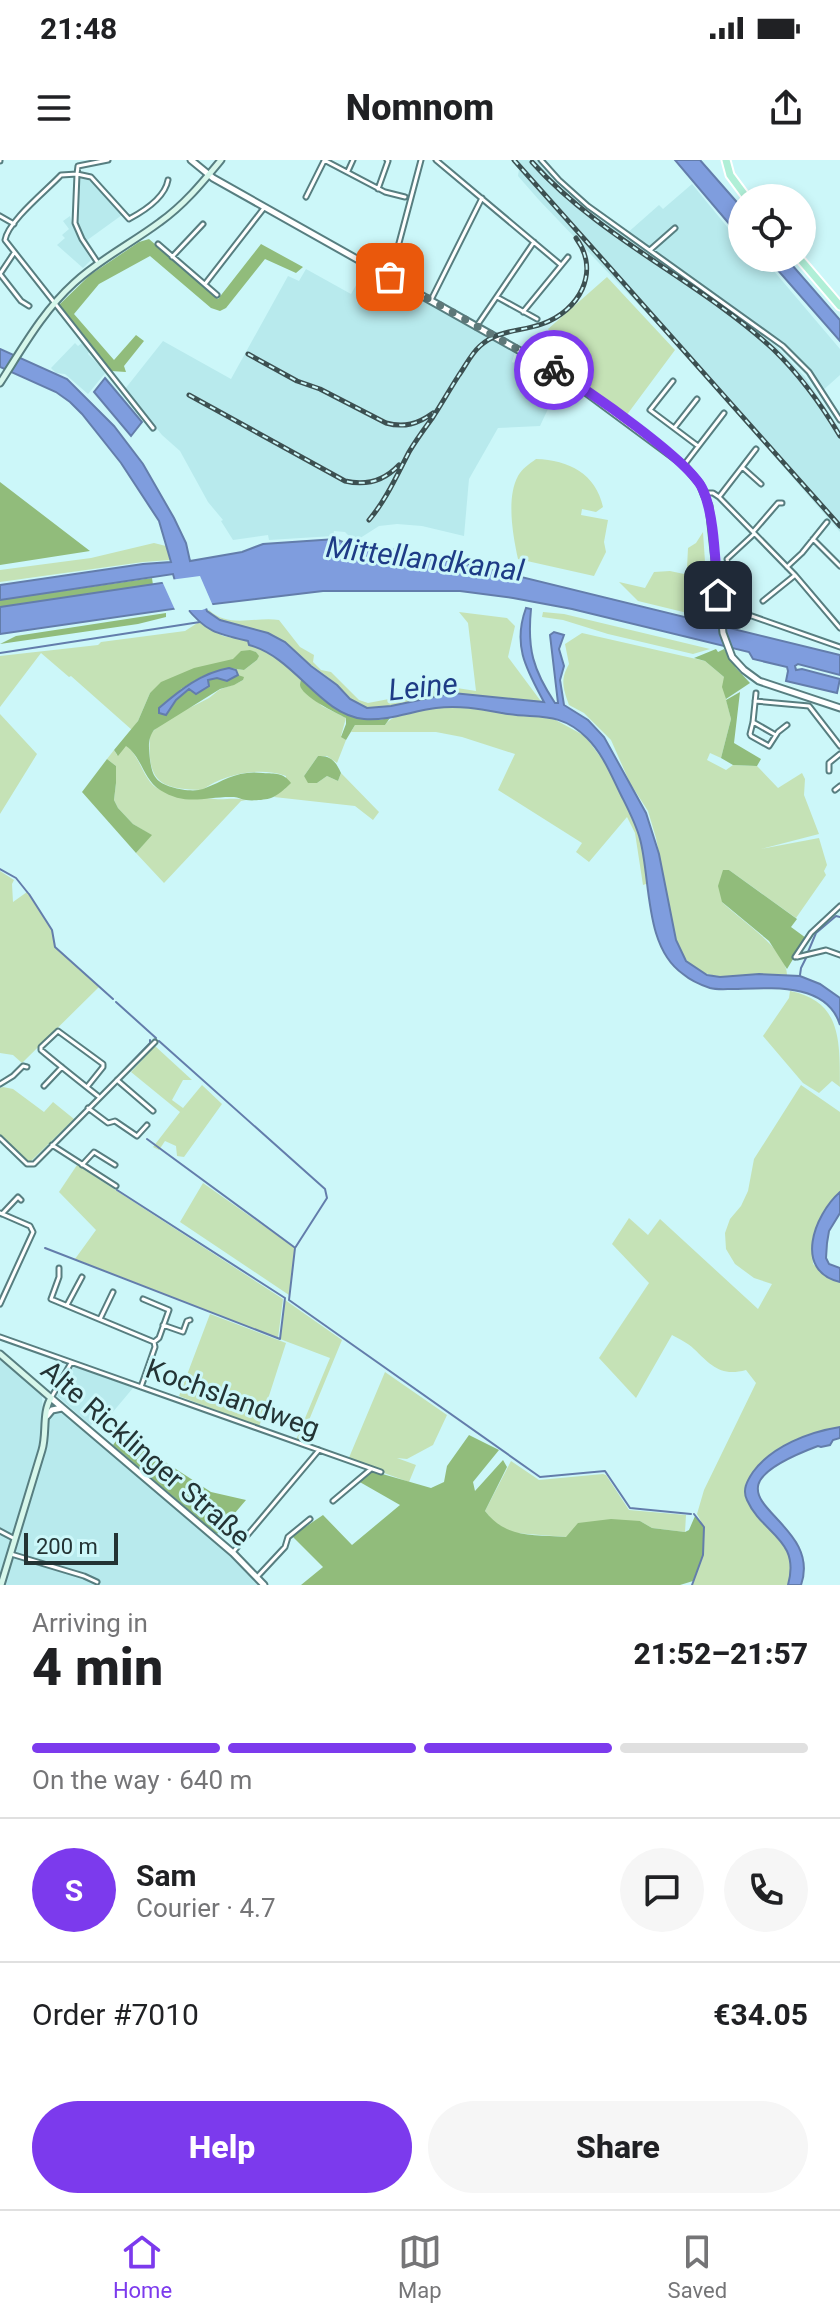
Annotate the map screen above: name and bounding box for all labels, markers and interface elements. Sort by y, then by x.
text: 21:48 [40,11,117,46]
icon: menu [32,86,76,130]
icon: share [764,86,808,130]
text: Nomnom [346,87,494,129]
map controls [728,184,816,272]
button: locate [728,184,816,272]
pin [356,243,424,311]
icon: bag [368,255,412,299]
courier [514,330,594,410]
icon: bike [532,348,576,392]
water label: Mittellandkanal [324,529,527,588]
pin [684,561,752,629]
icon: home [696,573,740,617]
water label: Leine [386,665,459,708]
street label: Kochslandweg [141,1352,324,1445]
street label: Alte Ricklinger Straße [34,1354,257,1553]
scale bar [24,1529,118,1565]
text: 200 m [36,1534,98,1559]
text: Arriving in [32,1608,148,1638]
text: 21:52–21:57 [633,1636,808,1671]
text: 4 min [32,1637,163,1698]
text: On the way · 640 m [32,1765,252,1795]
button: chat [620,1848,704,1932]
button: phone [724,1848,808,1932]
text: Sam [136,1858,197,1893]
text: S [65,1873,83,1908]
text: Courier · 4.7 [136,1893,276,1923]
text: Order #7010 [32,1997,199,2032]
text: €34.05 [713,1997,808,2032]
button: Help [32,2101,412,2193]
button: Share [428,2101,808,2193]
tab: Home [113,2230,172,2303]
tab: Map [398,2230,442,2303]
tab: Saved [668,2230,727,2303]

